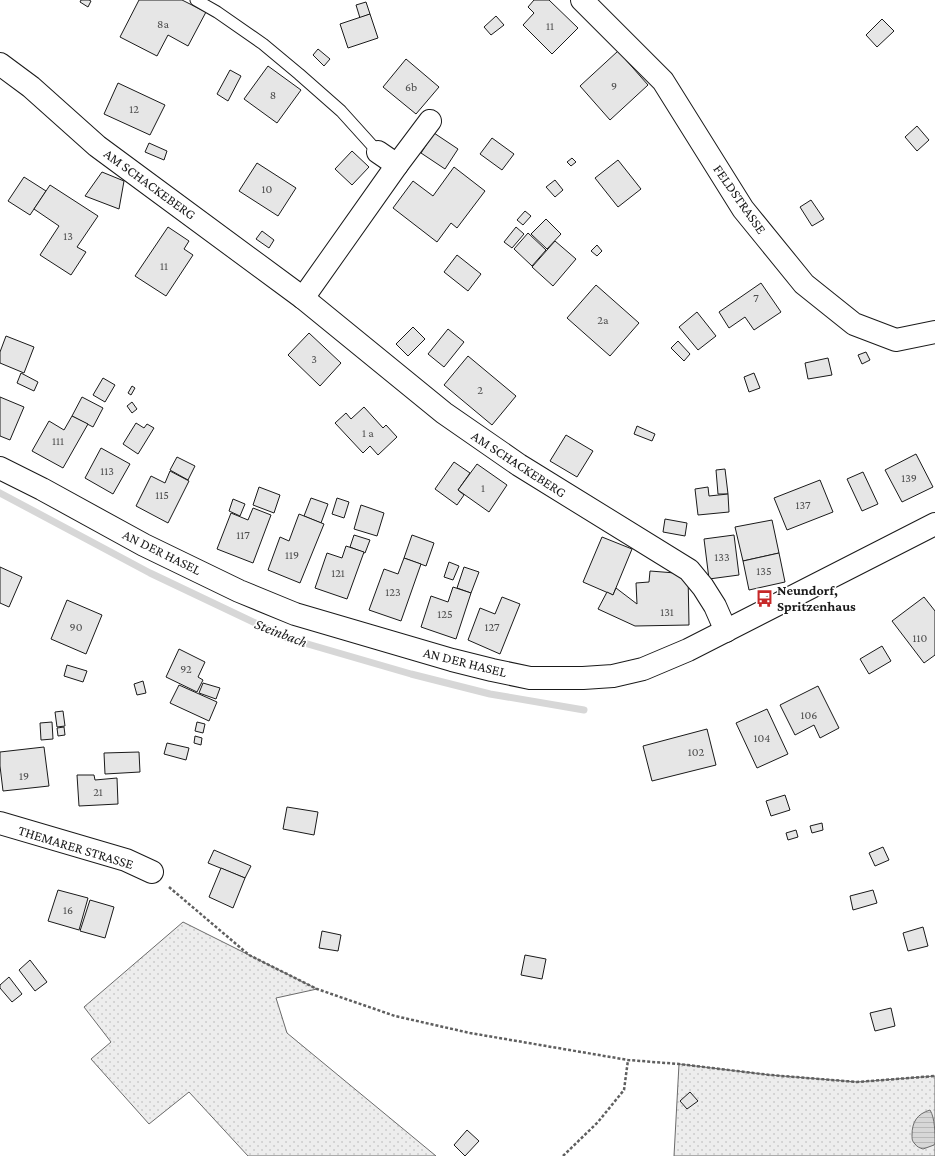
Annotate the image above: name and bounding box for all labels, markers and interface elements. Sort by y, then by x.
house number: 8a [157,17,169,31]
house number: 11 [546,19,554,33]
house number: 9 [611,79,617,93]
house number: 6b [405,80,417,94]
house number: 8 [270,88,276,102]
house number: 12 [129,102,139,116]
street label: AM SCHACKEBERG [101,145,199,223]
street label: FELDSTRASSE [710,161,770,237]
house number: 10 [262,182,273,196]
house number: 13 [63,229,73,243]
house number: 11 [160,259,168,273]
house number: 7 [753,291,759,305]
house number: 2a [597,313,609,327]
house number: 3 [311,352,317,366]
house number: 2 [477,383,483,397]
house number: 1 a [362,426,374,440]
street label: AM SCHACKEBERG [469,427,569,501]
house number: 111 [52,434,64,448]
house number: 113 [100,464,114,478]
house number: 139 [901,471,917,485]
house number: 1 [481,481,485,495]
house number: 115 [155,488,169,502]
house number: 137 [795,498,811,512]
street label: AN DER HASEL [120,526,204,578]
house number: 117 [236,528,250,542]
house number: 119 [285,548,299,562]
house number: 133 [714,550,730,564]
house number: 135 [756,564,772,578]
house number: 121 [331,566,345,580]
place label: Neundorf, Spritzenhaus [777,582,856,614]
house number: 123 [385,585,401,599]
bus stop icon: Neundorf, Spritzenhaus [754,588,774,608]
house number: 131 [660,605,674,619]
house number: 125 [437,607,453,621]
water label: Steinbach [253,616,309,650]
house number: 90 [70,620,83,634]
house number: 127 [484,620,500,634]
house number: 110 [913,631,928,645]
street label: AN DER HASEL [422,644,508,680]
house number: 92 [180,662,192,676]
house number: 106 [801,708,817,722]
house number: 104 [754,731,770,745]
house number: 102 [688,745,704,759]
house number: 19 [19,769,29,783]
house number: 21 [93,785,103,799]
street label: THEMARER STRASSE [16,822,136,872]
house number: 16 [63,903,73,917]

